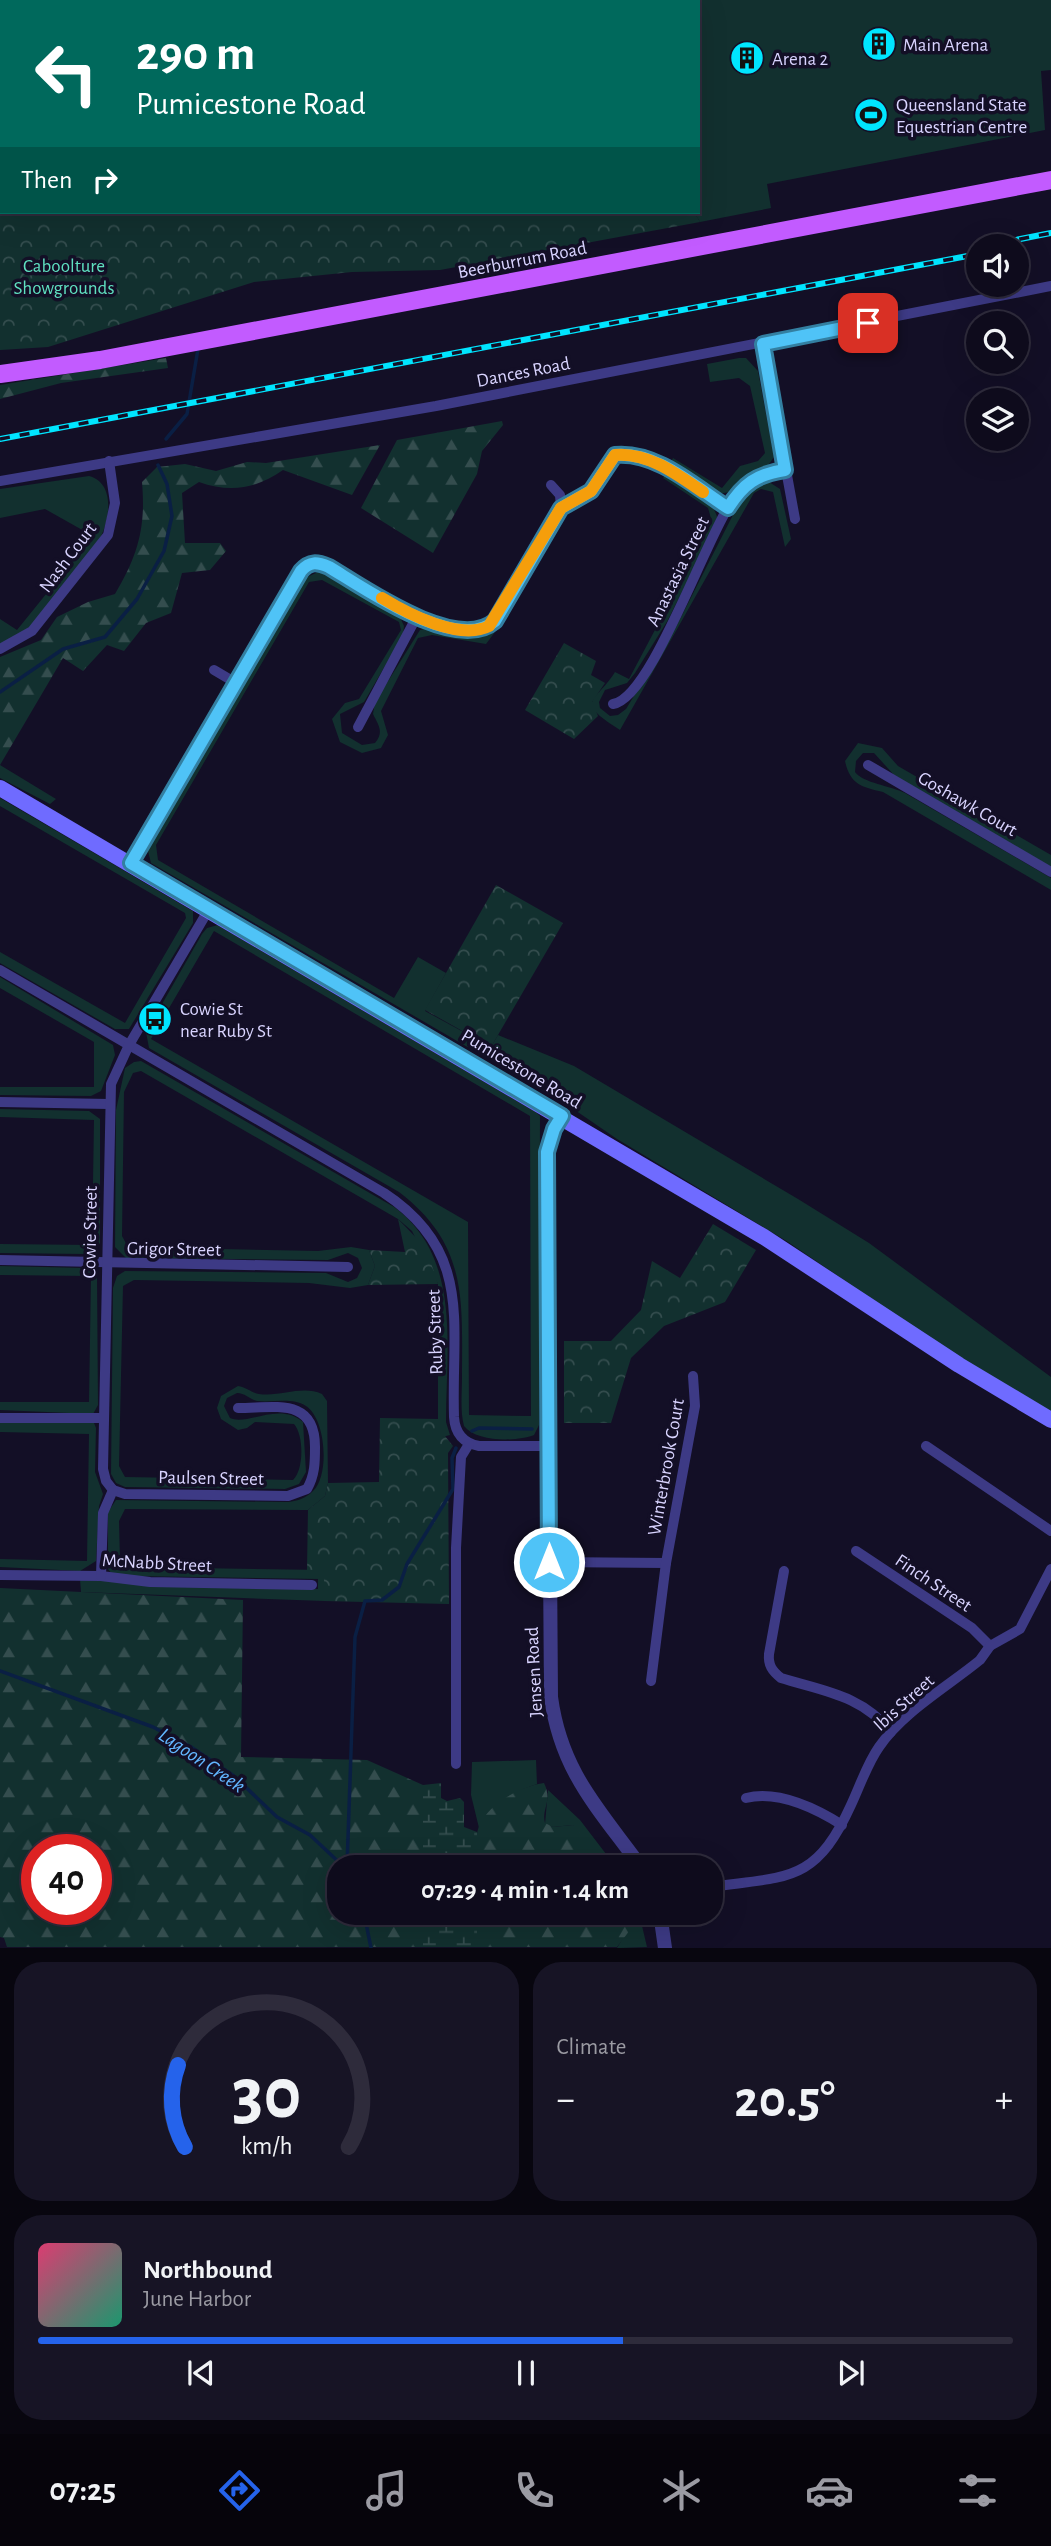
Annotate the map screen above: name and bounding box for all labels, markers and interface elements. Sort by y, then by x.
building icon: Main Arena [860,25,898,63]
icon: left [21,28,112,119]
text: 290 m [136,30,255,79]
place label: Main Arena [903,36,989,55]
building icon: Arena 2 [728,39,766,77]
place label: Arena 2 [772,50,828,69]
text: Pumicestone Road [136,88,366,120]
sports icon: Queensland State Equestrian Centre [852,96,890,134]
place label: Queensland State Equestrian Centre [896,96,1027,137]
icon: right [86,161,124,199]
text: Then [21,167,72,193]
map controls [966,234,1029,451]
button: sound [966,234,1029,297]
street label: Beerburrum Road [456,239,588,282]
park label: Caboolture Showgrounds [14,257,115,298]
pin [838,293,898,353]
icon: arrive [849,304,887,342]
button: search [966,311,1029,374]
street label: Dances Road [475,354,572,391]
button: layers [966,388,1029,451]
street label: Anastasia Street [644,514,713,630]
street label: Nash Court [36,519,100,596]
street label: Goshawk Court [914,768,1020,840]
bus stop icon: Cowie St near Ruby St [136,1000,174,1038]
place label: Cowie St near Ruby St [180,1000,272,1041]
street label: Pumicestone Road [458,1026,585,1113]
street label: Cowie Street [80,1186,101,1278]
street label: Grigor Street [127,1239,221,1260]
street label: Ruby Street [425,1289,446,1375]
street label: Winterbrook Court [645,1397,688,1537]
street label: Paulsen Street [158,1468,264,1489]
position arrow [512,1525,586,1599]
street label: McNabb Street [101,1551,212,1576]
street label: Finch Street [891,1551,975,1616]
street label: Jensen Road [523,1626,546,1718]
street label: Ibis Street [870,1671,938,1735]
water label: Lagoon Creek [155,1724,249,1797]
speed limit sign: 40 [21,1834,112,1925]
text: 07:29 · 4 min · 1.4 km [421,1877,629,1903]
text: Climate [557,2036,626,2059]
text: 30 [232,2060,301,2133]
text: 20.5° [734,2074,835,2126]
text: − [557,2081,575,2119]
text: + [995,2081,1013,2119]
text: km/h [240,2134,292,2159]
text: Northbound [143,2257,272,2283]
text: June Harbor [143,2288,251,2311]
icon: previous [182,2354,220,2392]
icon: pause [507,2354,545,2392]
icon: next [832,2354,870,2392]
icon: directions [215,2466,264,2515]
icon: music [362,2466,411,2515]
icon: phone [510,2466,559,2515]
icon: climate [657,2466,706,2515]
icon: car [805,2466,854,2515]
icon: filters [953,2466,1002,2515]
text: 07:25 [49,2474,116,2506]

